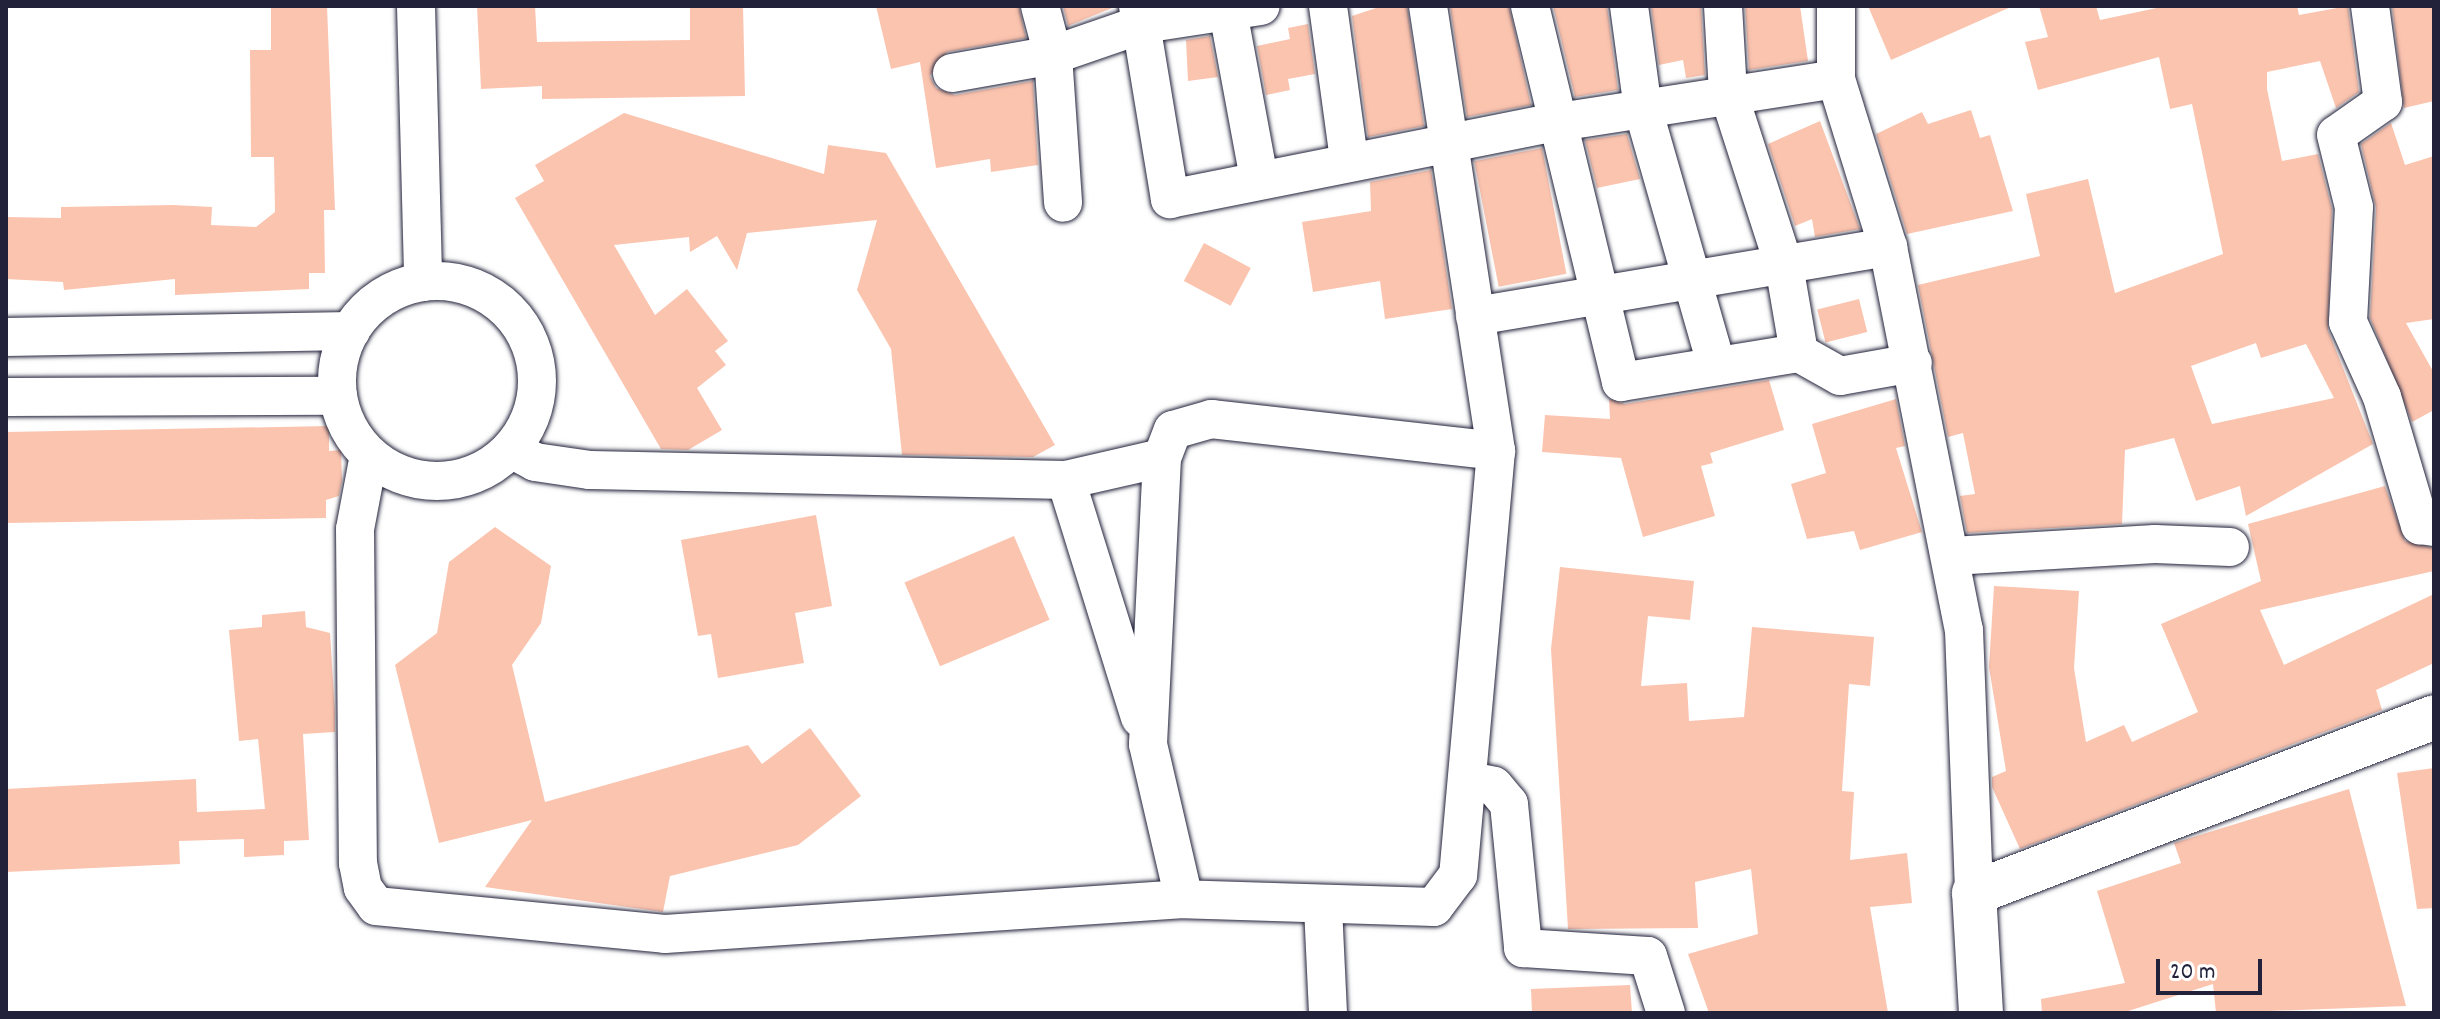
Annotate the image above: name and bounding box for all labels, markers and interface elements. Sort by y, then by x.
scale bar [2160,943,2266,993]
text: 20 m [2170,956,2216,990]

